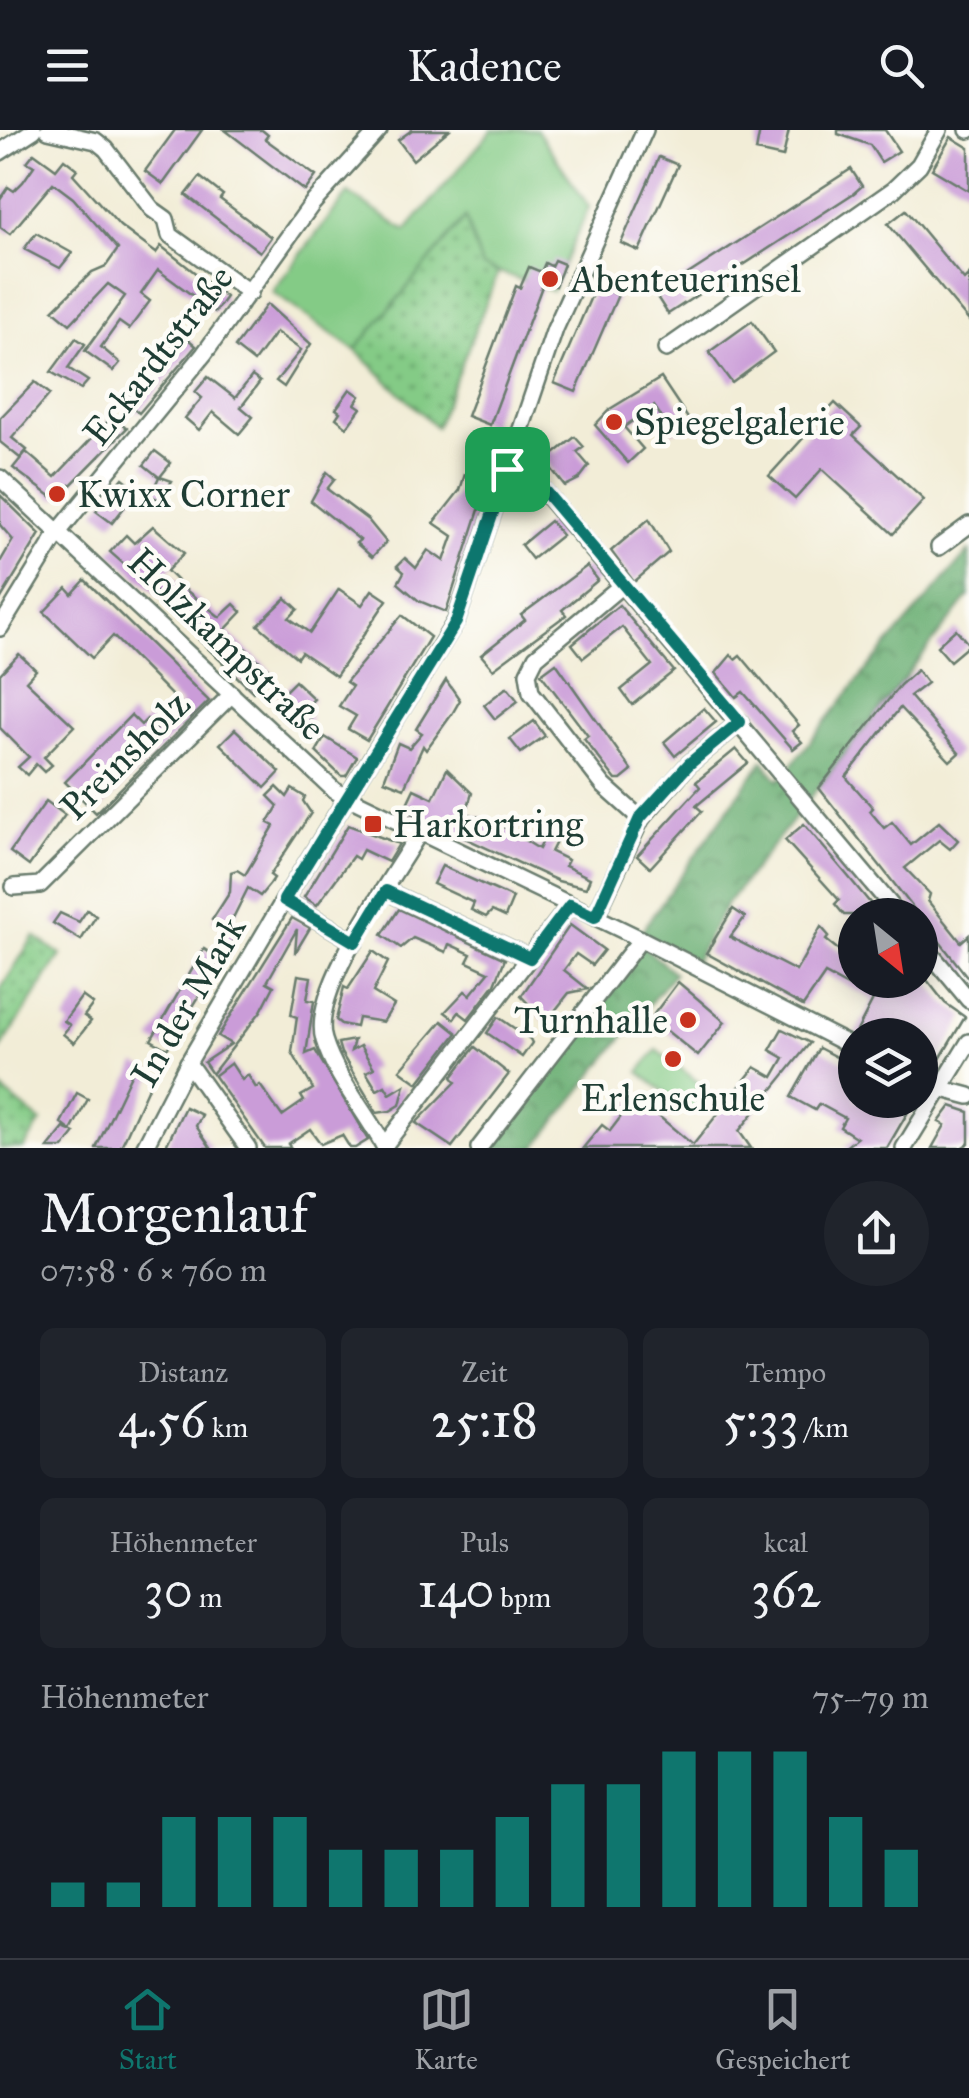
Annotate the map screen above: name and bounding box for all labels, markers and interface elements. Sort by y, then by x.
icon: menu [40,38,95,93]
text: Kadence [407,38,562,93]
icon: search [874,38,929,93]
street label: Eckardtstraße [73,256,243,454]
place label: Abenteuerinsel [568,256,802,302]
marker: Abenteuerinsel [539,268,561,290]
place label: Spiegelgalerie [634,399,845,445]
marker: Spiegelgalerie [603,411,625,433]
pin [465,427,550,512]
icon: arrive [480,442,535,497]
place label: Kwixx Corner [77,471,291,517]
marker: Kwixx Corner [46,483,68,505]
street label: Holzkampstraße [118,538,336,750]
street label: Preinsholz [51,681,199,829]
place label: Harkortring [393,801,583,847]
marker: Harkortring [362,813,384,835]
north arrow [838,898,938,998]
map controls [838,898,938,1118]
street label: In der Mark [121,907,255,1094]
place label: Turnhalle [514,997,668,1043]
marker: Turnhalle [677,1009,699,1031]
button: layers [838,1018,938,1118]
marker: Erlenschule [662,1048,684,1070]
place label: Erlenschule [581,1075,765,1121]
text: Morgenlauf [40,1180,309,1247]
button: share [824,1181,929,1286]
text: 07:58 · 6 × 760 m [40,1251,267,1290]
text: Distanz [138,1355,228,1390]
text: Zeit [461,1355,508,1390]
text: Tempo [746,1355,826,1390]
text: 4.56 [118,1390,206,1451]
text: 25:18 [431,1390,538,1451]
text: 5:33 [723,1390,799,1451]
text: km [206,1410,248,1445]
text: /km [799,1410,849,1445]
text: Höhenmeter [109,1525,257,1560]
text: Puls [460,1525,509,1560]
text: kcal [764,1525,808,1560]
text: 30 [144,1560,193,1621]
text: 140 [418,1560,494,1621]
text: 362 [751,1560,821,1621]
text: m [193,1580,223,1615]
text: bpm [494,1580,551,1615]
text: Höhenmeter [40,1678,209,1717]
text: 75–79 m [812,1678,929,1717]
tab: Start [119,1982,177,2077]
tab: Karte [414,1982,478,2077]
tab: Gespeichert [715,1982,850,2077]

